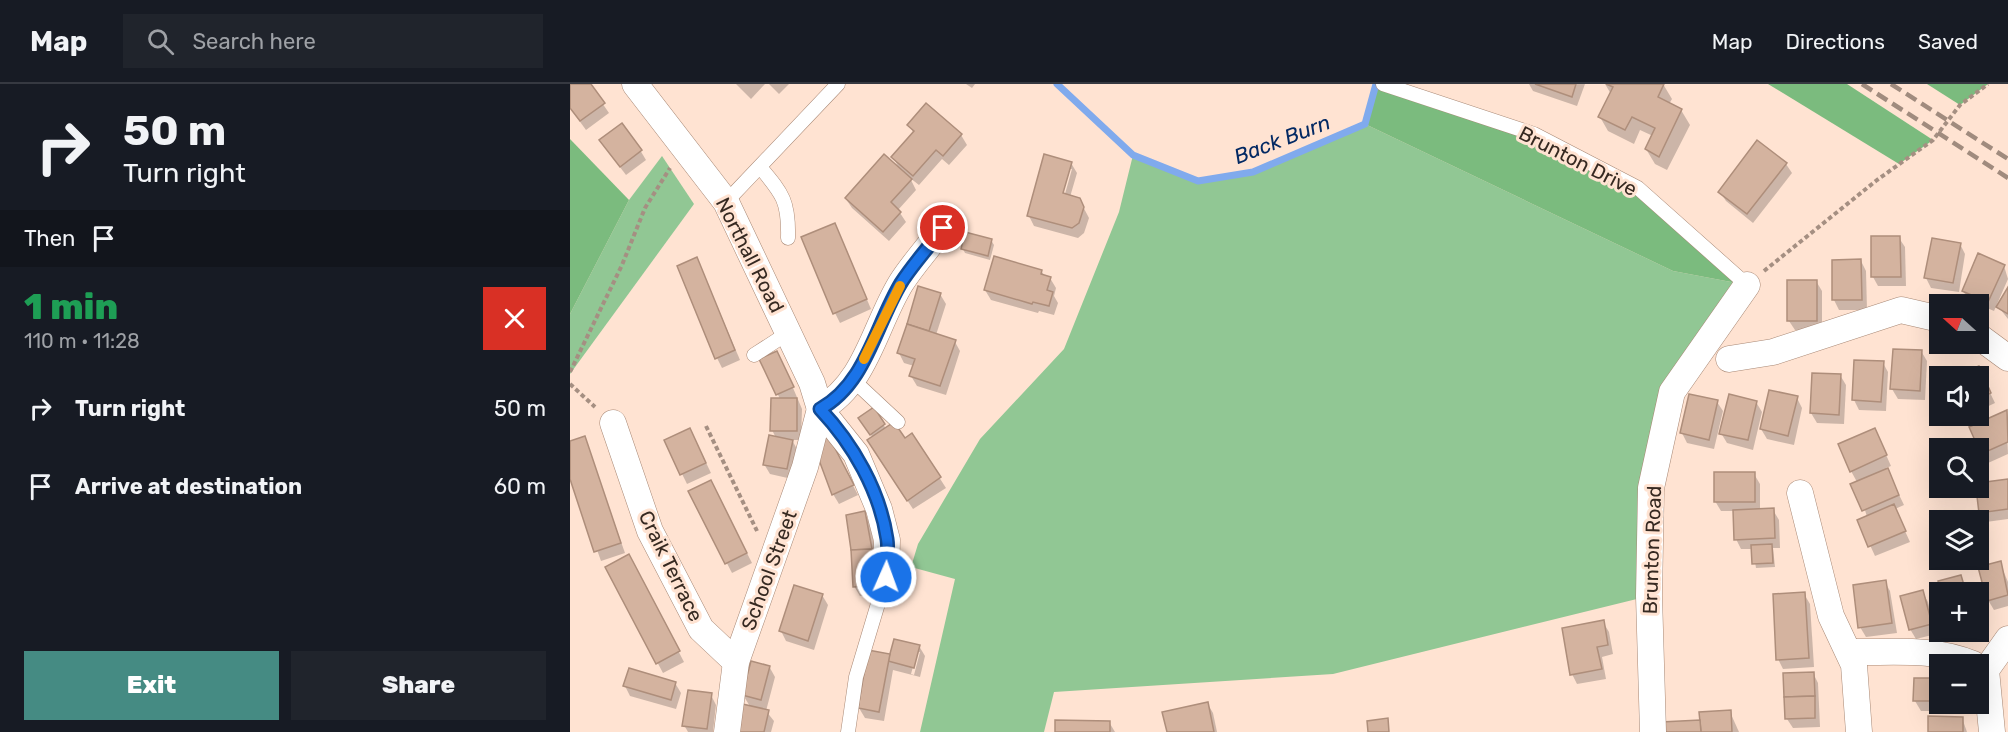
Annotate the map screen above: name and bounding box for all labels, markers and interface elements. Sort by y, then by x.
search box [123,14,543,68]
text: Map [30,25,87,58]
icon: search [144,25,177,58]
text: Search here [192,28,316,55]
text: Map [1712,29,1753,54]
text: Directions [1786,29,1885,54]
text: Saved [1918,29,1978,54]
text: 50 m [123,106,226,156]
icon: right [24,108,102,186]
water label: Back Burn [1230,109,1334,169]
street label: Brunton Drive [1515,121,1641,201]
text: Turn right [123,157,246,189]
street label: Northall Road [711,193,789,317]
pin [917,202,968,253]
icon: arrive [926,211,959,244]
icon: arrive [87,222,120,255]
text: Then [24,225,75,252]
text: 1 min [24,285,118,328]
button: close [483,287,546,350]
north arrow [1929,294,1989,354]
map controls [1929,294,1989,714]
text: 110 m · 11:28 [24,329,140,353]
button: sound [1929,366,1989,426]
icon: right [24,392,57,425]
text: Turn right [75,395,185,422]
text: 50 m [494,395,546,422]
button: search [1929,438,1989,498]
icon: arrive [24,470,57,503]
text: Arrive at destination [75,473,302,500]
text: 60 m [494,473,546,500]
street label: Brunton Road [1638,485,1666,615]
street label: School Street [736,506,802,633]
street label: Craik Terrace [634,507,708,625]
button: layers [1929,510,1989,570]
position arrow [854,545,918,609]
button: + [1929,582,1989,642]
button: Exit [24,651,279,720]
button: Share [291,651,546,720]
button: − [1929,654,1989,714]

